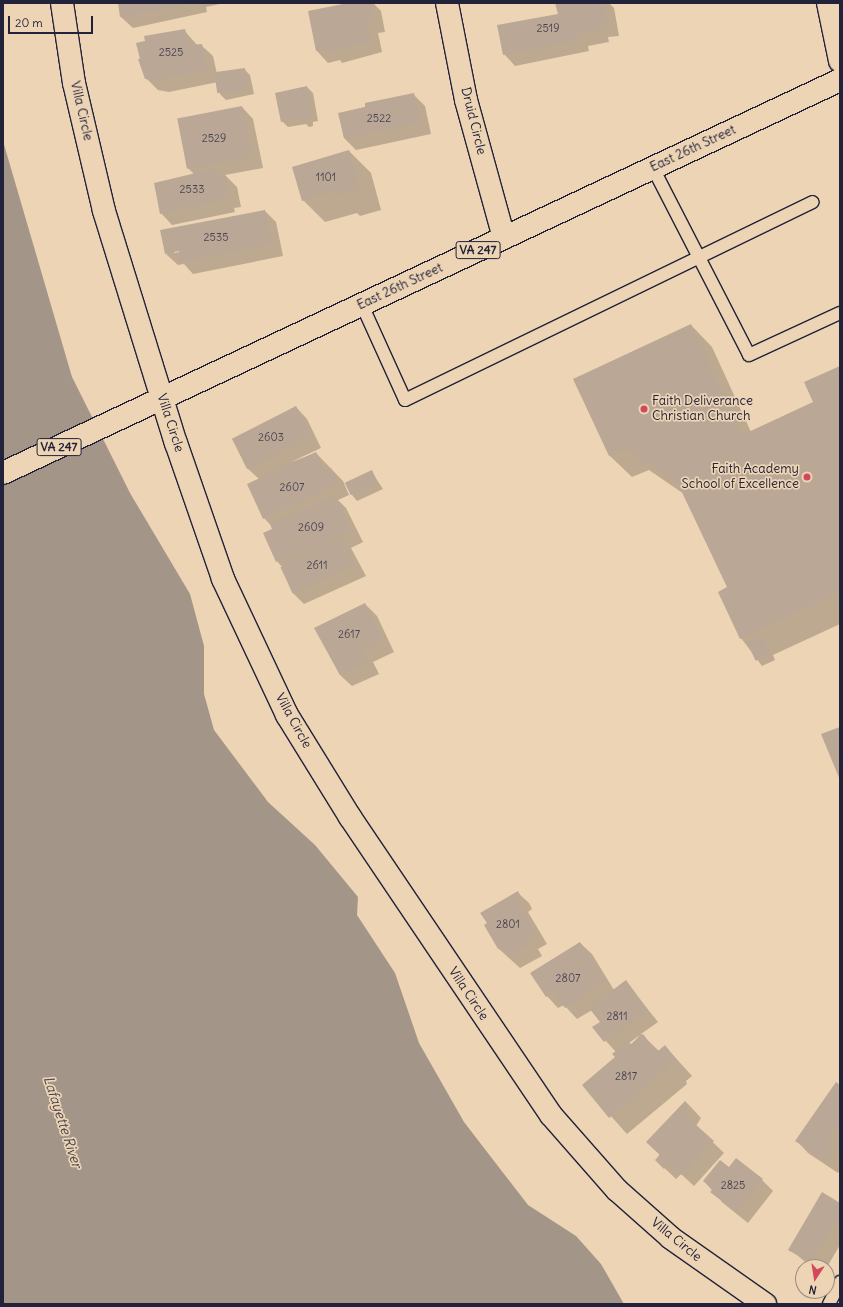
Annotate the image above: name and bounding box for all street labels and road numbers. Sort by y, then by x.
street label: Villa Circle [67,80,95,142]
street label: Druid Circle [457,86,489,156]
street label: East 26th Street [648,122,738,176]
road number: VA 247 [455,240,501,260]
street label: East 26th Street [355,260,445,314]
street label: Villa Circle [153,392,187,454]
road number: VA 247 [36,437,82,457]
street label: Villa Circle [271,691,315,751]
street label: Villa Circle [445,965,491,1023]
street label: Villa Circle [648,1215,704,1265]

